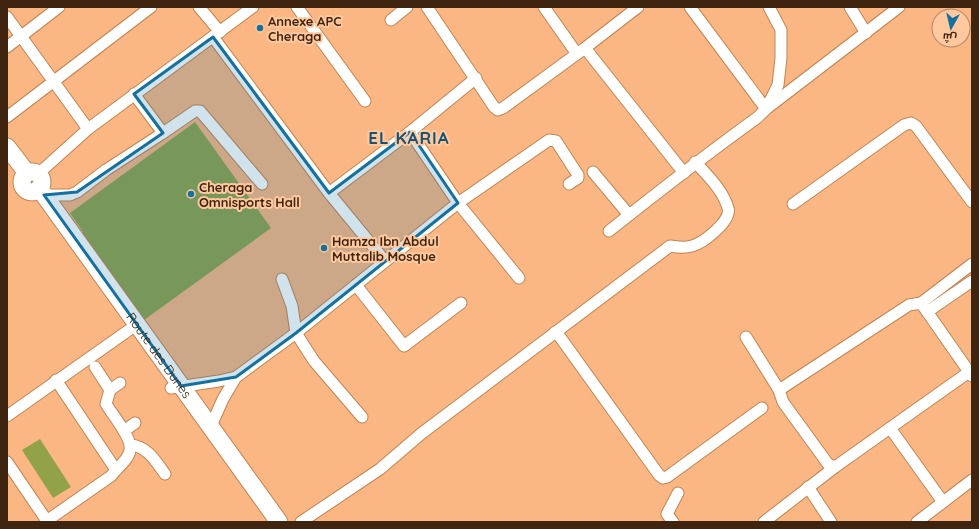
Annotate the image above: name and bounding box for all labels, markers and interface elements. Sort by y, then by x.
north arrow [931,8,971,48]
place label: Annexe APC Cheraga [268,13,341,44]
marker: Annexe APC Cheraga [255,23,265,33]
text: ش [942,30,958,46]
district label: EL KARIA [368,127,450,148]
place label: Cheraga Omnisports Hall [199,179,300,210]
marker: Cheraga Omnisports Hall [186,189,196,199]
place label: Hamza Ibn Abdul Muttalib Mosque [332,233,439,264]
marker: Hamza Ibn Abdul Muttalib Mosque [319,243,329,253]
street label: Route des Dunes [123,309,195,401]

